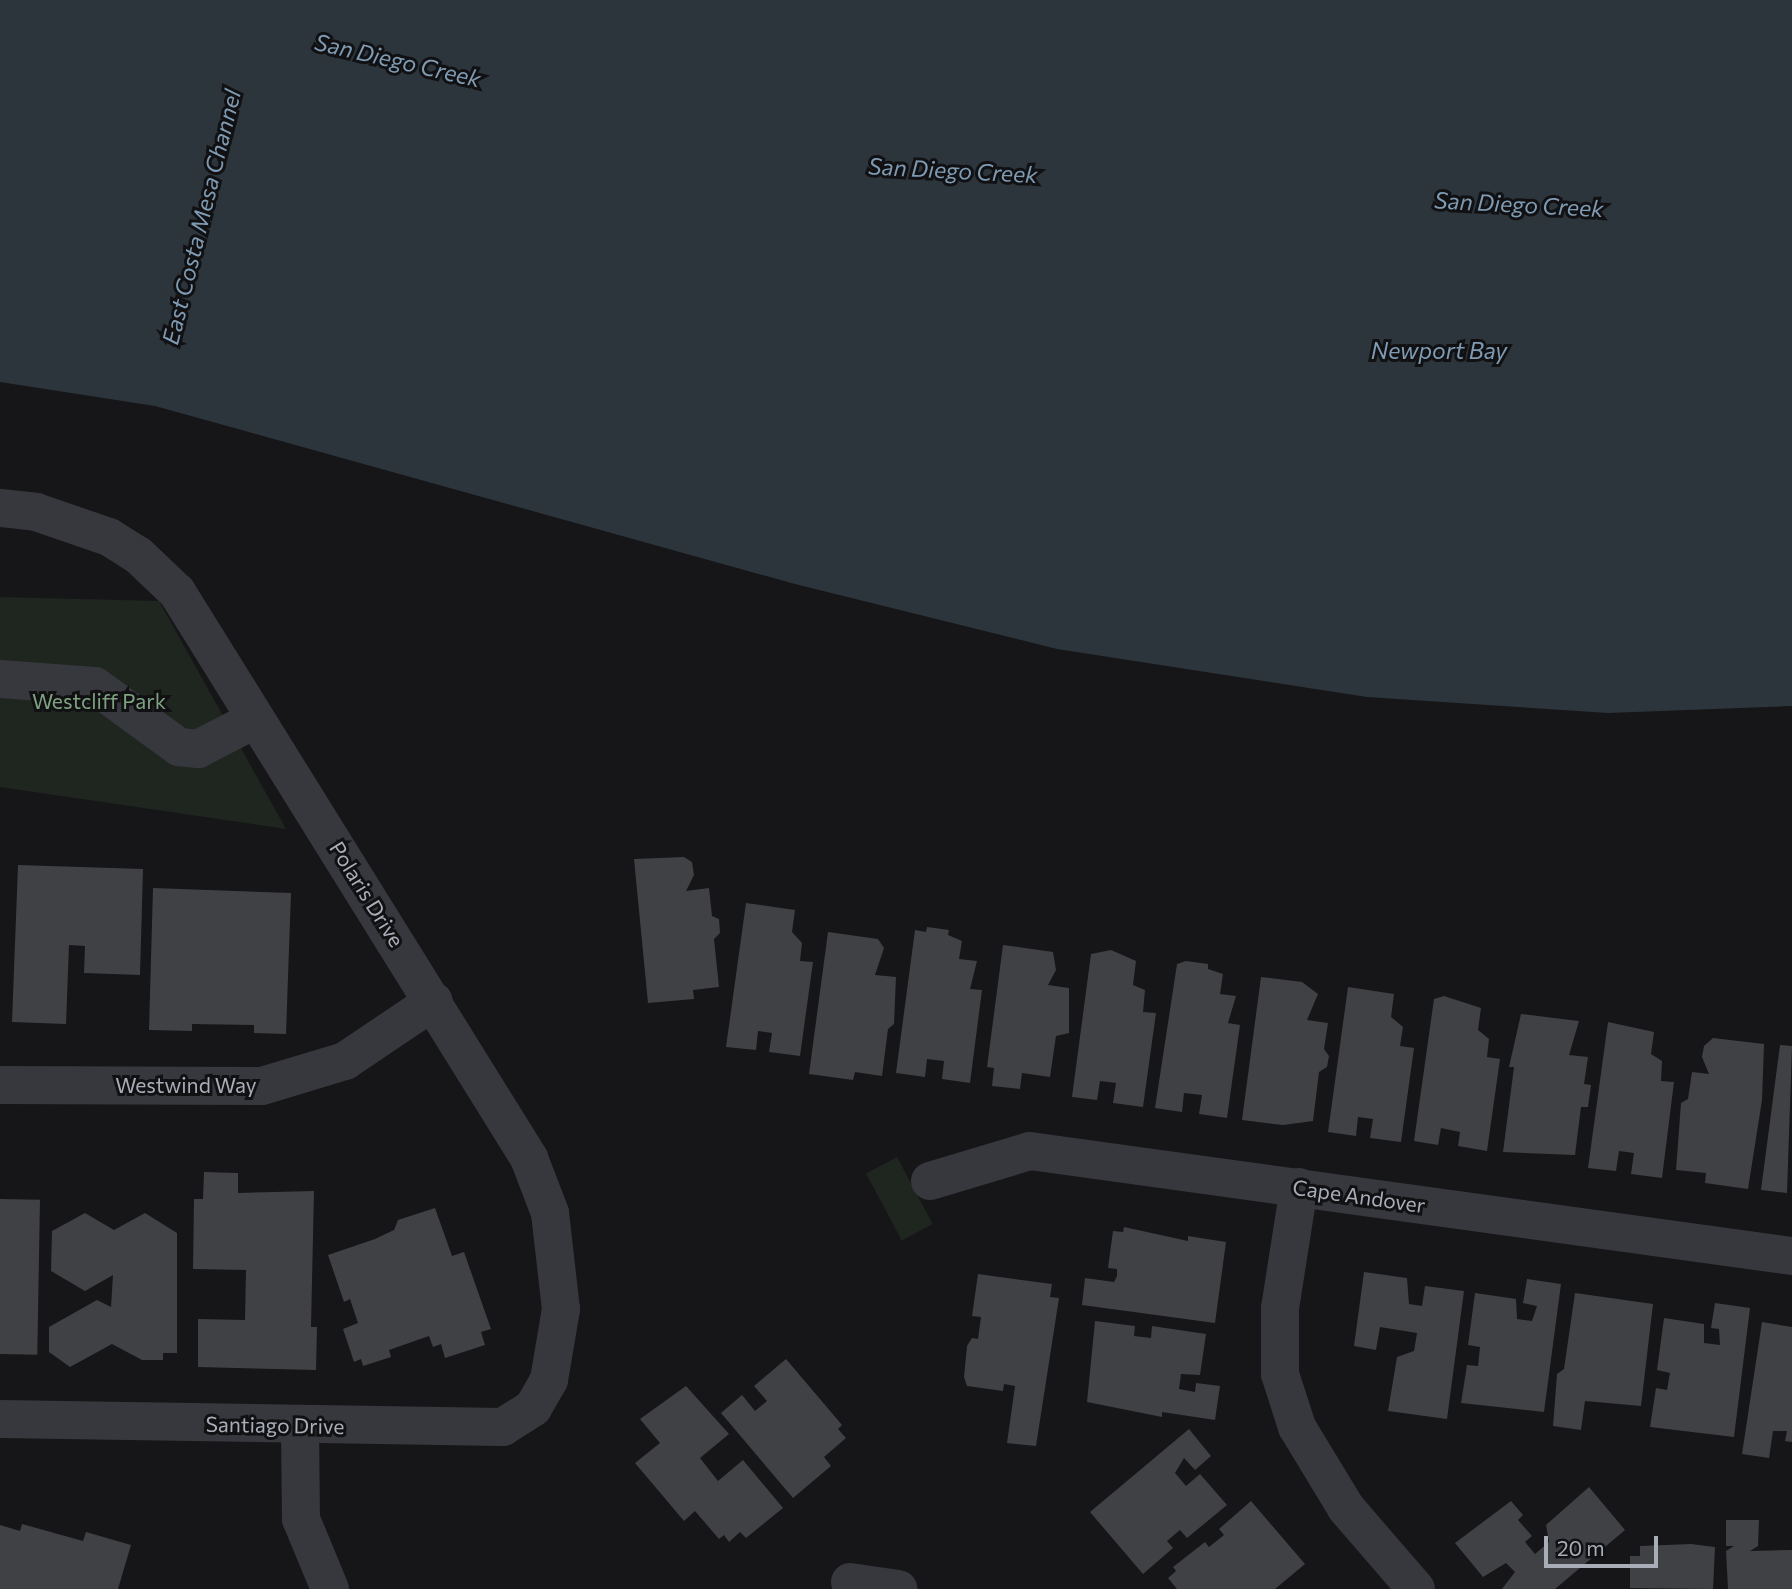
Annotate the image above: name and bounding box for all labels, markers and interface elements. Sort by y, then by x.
water label: San Diego Creek [312,27,484,93]
water label: East Costa Mesa Channel [156,87,246,347]
water label: San Diego Creek [868,152,1038,188]
water label: San Diego Creek [1434,186,1604,222]
water label: Newport Bay [1371,336,1507,364]
park label: Westcliff Park [32,688,166,714]
street label: Polaris Drive [325,837,409,951]
street label: Westwind Way [115,1072,257,1098]
street label: Cape Andover [1291,1174,1427,1218]
street label: Santiago Drive [205,1411,345,1439]
scale bar [1547,1522,1661,1566]
text: 20 m [1557,1535,1605,1560]

